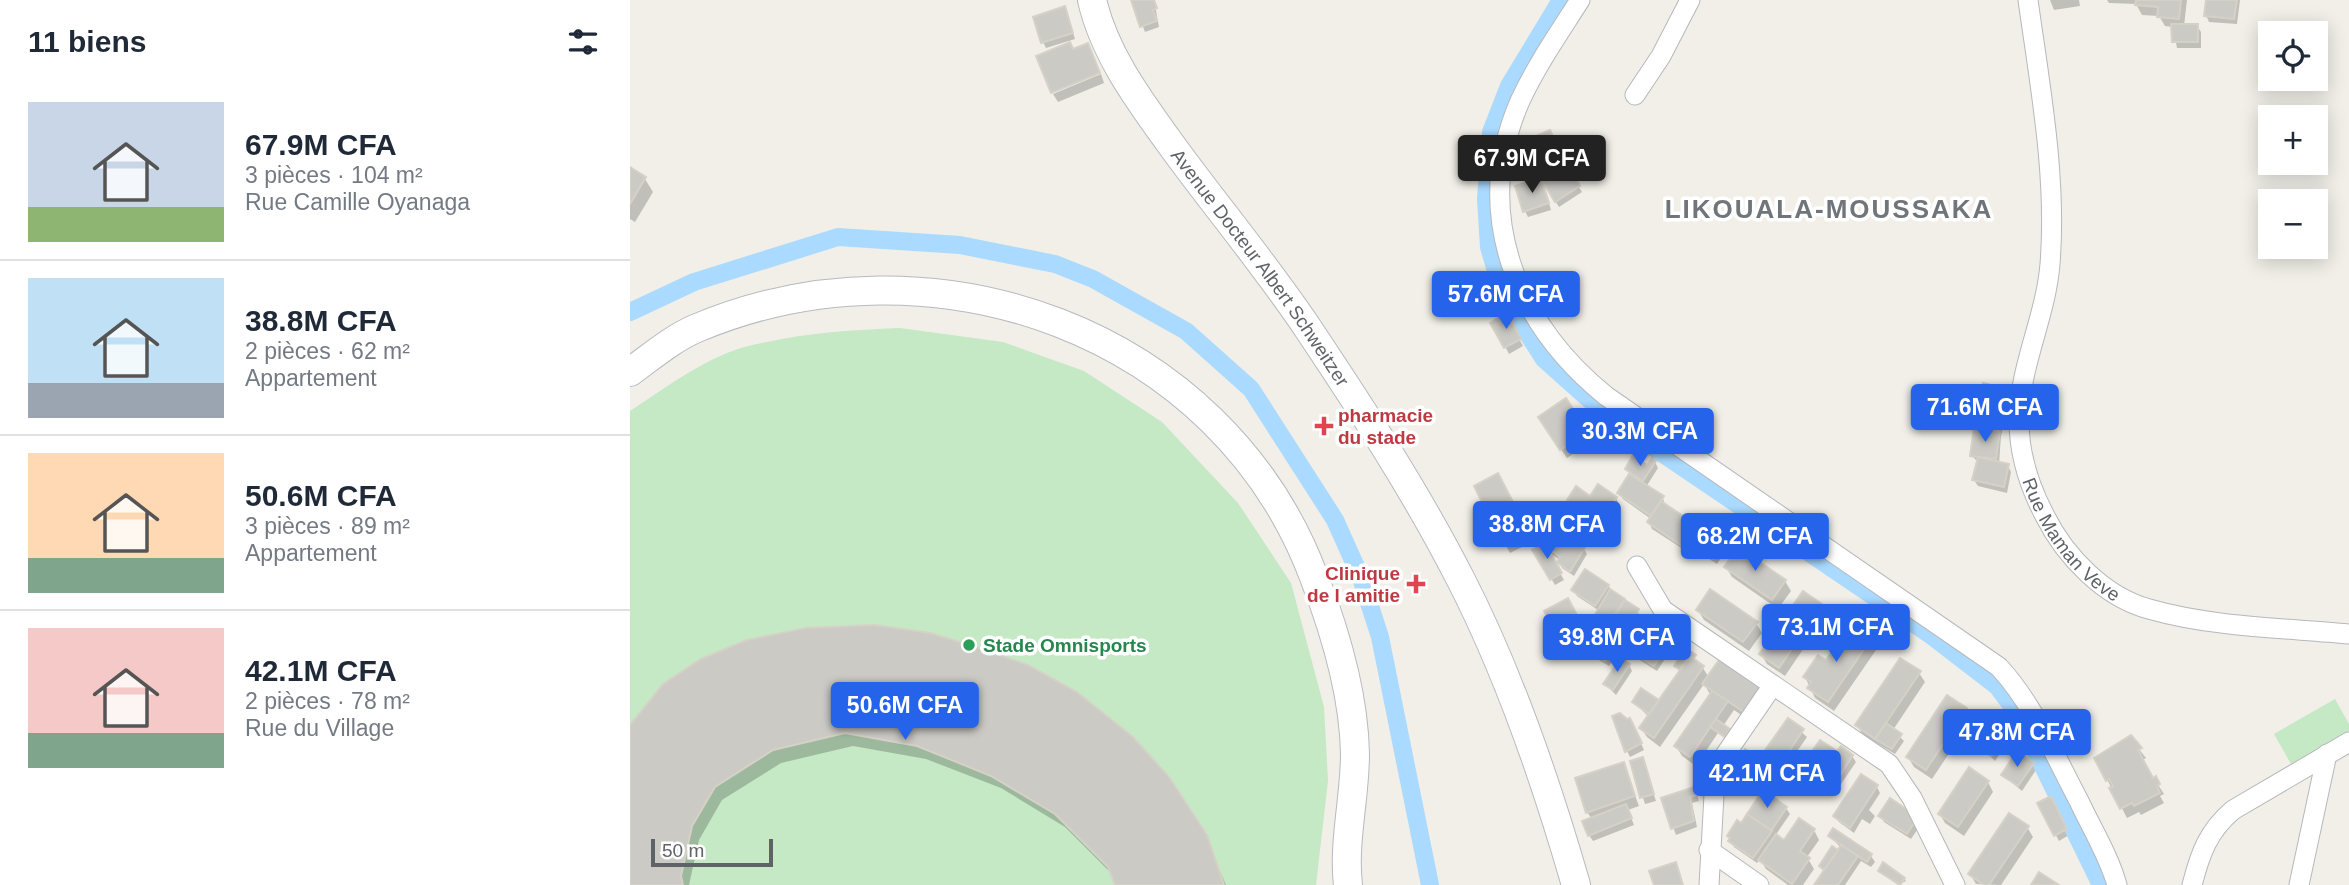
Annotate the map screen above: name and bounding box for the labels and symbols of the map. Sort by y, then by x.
pin: 67.9M CFA [1452,136,1612,195]
street label: Avenue Docteur Albert Schweitzer [1167,145,1354,391]
district label: LIKOUALA-MOUSSAKA [1665,194,1993,224]
pin: 57.6M CFA [1426,272,1586,331]
pin: 71.6M CFA [1905,384,2065,444]
place label: pharmacie du stade [1338,405,1433,448]
pin: 30.3M CFA [1560,408,1720,468]
marker: pharmacie du stade [1316,418,1332,434]
street label: Rue Maman Veve [2019,475,2124,605]
pin: 38.8M CFA [1467,502,1627,561]
pin: 68.2M CFA [1675,514,1835,573]
place label: Clinique de l amitie [1307,563,1400,606]
marker: Clinique de l amitie [1406,574,1426,594]
pin: 73.1M CFA [1756,604,1916,664]
pin: 39.8M CFA [1537,614,1697,674]
place label: Stade Omnisports [983,635,1147,656]
marker: Stade Omnisports [961,637,977,653]
pin: 50.6M CFA [825,682,985,742]
pin: 47.8M CFA [1937,710,2097,769]
pin: 42.1M CFA [1687,750,1847,810]
scale bar [651,836,774,868]

